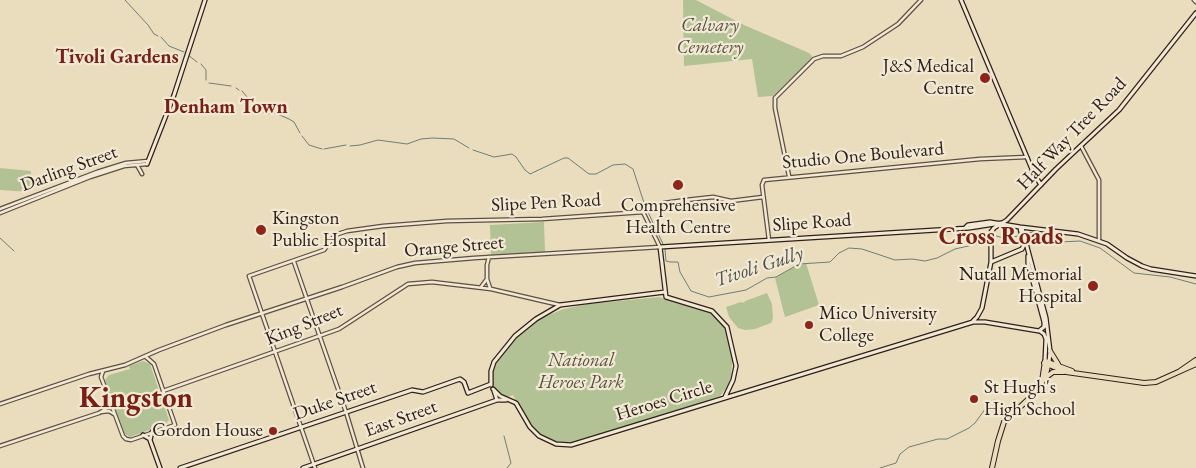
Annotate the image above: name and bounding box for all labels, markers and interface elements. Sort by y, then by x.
park label: Calvary Cemetery [677,15,743,59]
district label: Tivoli Gardens [55,46,179,70]
place label: J&S Medical Centre [883,56,974,100]
marker: J&S Medical Centre [978,71,992,85]
street label: Half Way Tree Road [1012,73,1132,195]
district label: Denham Town [164,96,288,120]
street label: Studio One Boulevard [781,138,945,174]
street label: Darling Street [18,141,120,197]
marker: Comprehensive Health Centre [671,178,685,192]
street label: Slipe Pen Road [491,189,601,217]
place label: Comprehensive Health Centre [621,195,735,239]
place label: Kingston Public Hospital [272,208,386,252]
street label: Slipe Road [772,209,852,237]
marker: Kingston Public Hospital [254,223,268,237]
district label: Cross Roads [939,223,1063,251]
street label: Orange Street [403,231,505,263]
water label: Tivoli Gully [712,241,806,293]
place label: Nutall Memorial Hospital [959,264,1082,308]
marker: Nutall Memorial Hospital [1086,279,1100,293]
street label: King Street [262,299,346,351]
place label: Mico University College [819,303,937,347]
marker: Mico University College [803,319,815,331]
park label: National Heroes Park [538,350,624,394]
street label: Heroes Circle [613,375,715,427]
street label: Duke Street [291,376,379,426]
place label: St Hugh's High School [984,377,1075,421]
district label: Kingston [79,382,193,416]
marker: St Hugh's High School [968,393,980,405]
street label: East Street [362,395,440,443]
place label: Gordon House [152,420,263,442]
marker: Gordon House [267,425,279,437]

